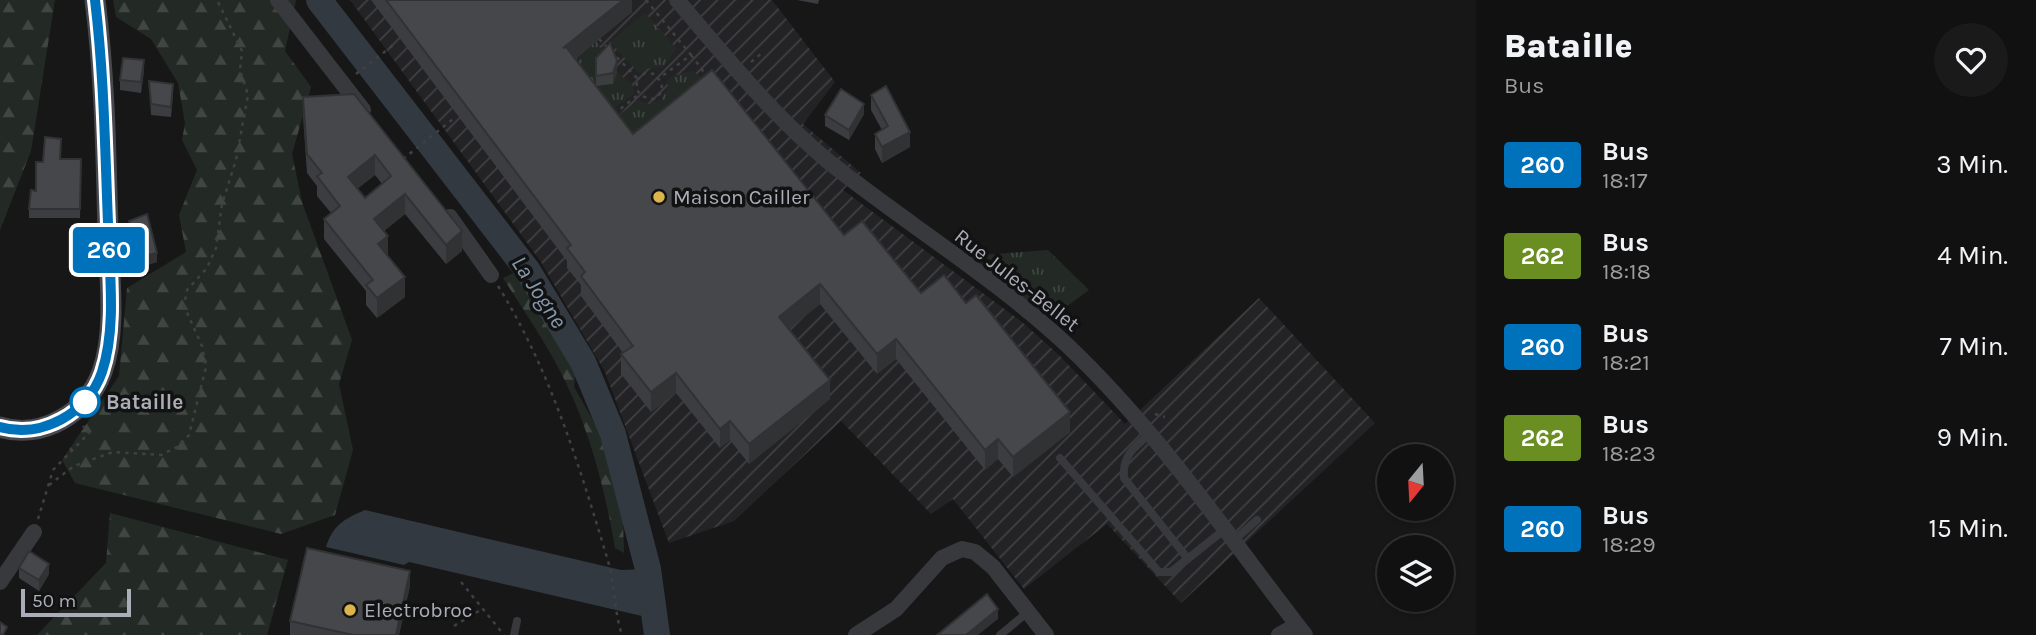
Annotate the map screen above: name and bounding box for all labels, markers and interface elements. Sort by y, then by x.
button: heart [1934,23,2008,97]
text: Bataille [1504,27,1633,65]
text: Bus [1504,72,1544,99]
text: Bus [1602,136,1649,167]
text: 3 Min. [1936,149,2008,180]
text: 260 [1520,151,1565,179]
text: 18:17 [1602,167,1647,194]
place label: Maison Cailler [673,185,810,209]
marker: Maison Cailler [651,189,667,205]
street label: Rue Jules-Bellet [950,224,1084,336]
line badge: 260 [69,227,149,273]
text: Bus [1602,227,1649,258]
text: 260 [87,236,131,264]
text: 4 Min. [1937,240,2008,271]
text: 262 [1521,242,1564,270]
water label: La Jogne [506,251,572,333]
text: 18:18 [1602,258,1651,285]
text: Bus [1602,318,1649,349]
text: 7 Min. [1940,331,2008,362]
text: 260 [1520,333,1565,361]
text: 18:21 [1602,349,1650,376]
marker: Bataille [70,387,100,417]
place label: Bataille [106,390,183,414]
text: Bus [1602,409,1649,440]
text: 9 Min. [1937,422,2008,453]
text: 262 [1521,424,1564,452]
text: 18:23 [1602,440,1656,467]
north arrow [1377,444,1454,522]
map controls [1377,444,1454,612]
text: Bus [1602,500,1649,531]
text: 15 Min. [1928,513,2008,544]
text: 260 [1520,515,1565,543]
text: 18:29 [1602,531,1656,558]
button: layers [1377,535,1454,612]
scale bar [21,586,131,618]
text: 50 m [32,590,76,612]
place label: Electrobroc [364,598,473,622]
marker: Electrobroc [342,602,358,618]

